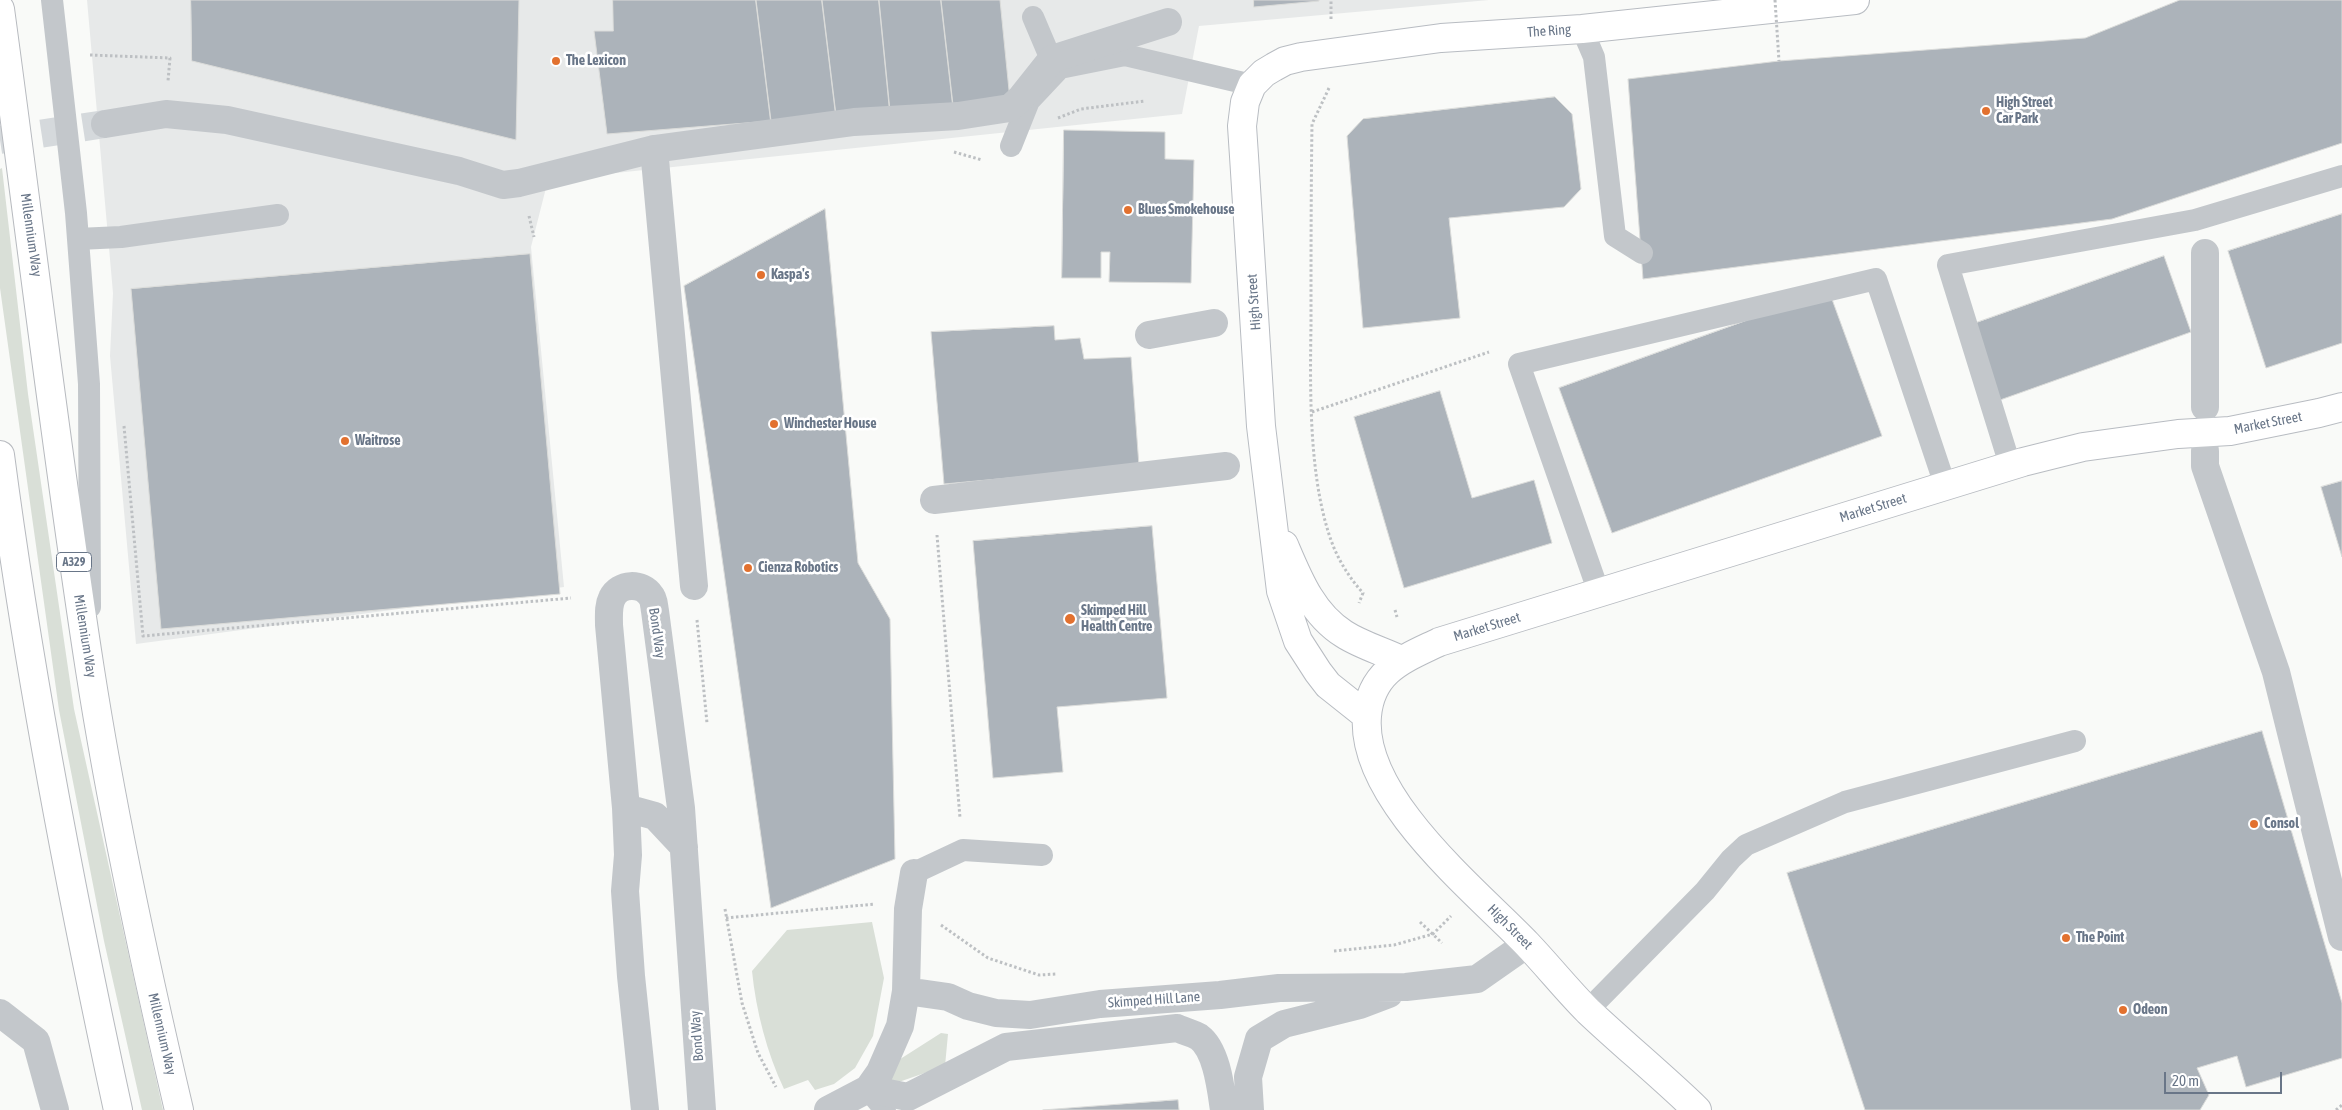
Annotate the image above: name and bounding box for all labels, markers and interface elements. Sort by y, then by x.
street label: The Ring [1526,21,1572,41]
place label: The Lexicon [566,53,626,69]
marker: The Lexicon [550,55,562,67]
place label: High Street Car Park [1996,95,2053,128]
marker: High Street Car Park [1980,105,1992,117]
street label: Millennium Way [17,192,45,278]
place label: Blues Smokehouse [1138,202,1235,218]
marker: Blues Smokehouse [1122,204,1134,216]
place label: Kaspa's [771,267,809,283]
marker: Kaspa's [755,269,767,281]
street label: High Street [1244,273,1264,331]
street label: Market Street [2233,408,2303,438]
place label: Winchester House [784,416,876,432]
marker: Winchester House [768,418,780,430]
place label: Waitrose [355,433,400,449]
marker: Waitrose [339,435,351,447]
street label: Market Street [1838,490,1908,526]
road number: A329 [56,552,92,572]
place label: Cienza Robotics [758,560,838,576]
marker: Cienza Robotics [742,562,754,574]
street label: Millennium Way [70,593,100,679]
place label: Skimped Hill Health Centre [1081,603,1152,636]
street label: Bond Way [645,607,669,659]
street label: Market Street [1452,609,1522,645]
marker: Skimped Hill Health Centre [1063,612,1077,626]
place label: Consol [2264,816,2299,832]
marker: Consol [2248,818,2260,830]
street label: High Street [1484,901,1536,953]
place label: The Point [2076,930,2124,946]
marker: The Point [2060,932,2072,944]
street label: Skimped Hill Lane [1107,988,1201,1012]
street label: Millennium Way [144,991,180,1077]
place label: Odeon [2133,1002,2167,1018]
marker: Odeon [2117,1004,2129,1016]
street label: Bond Way [687,1010,707,1062]
scale bar [2167,1062,2284,1094]
text: 20 m [2172,1072,2199,1089]

